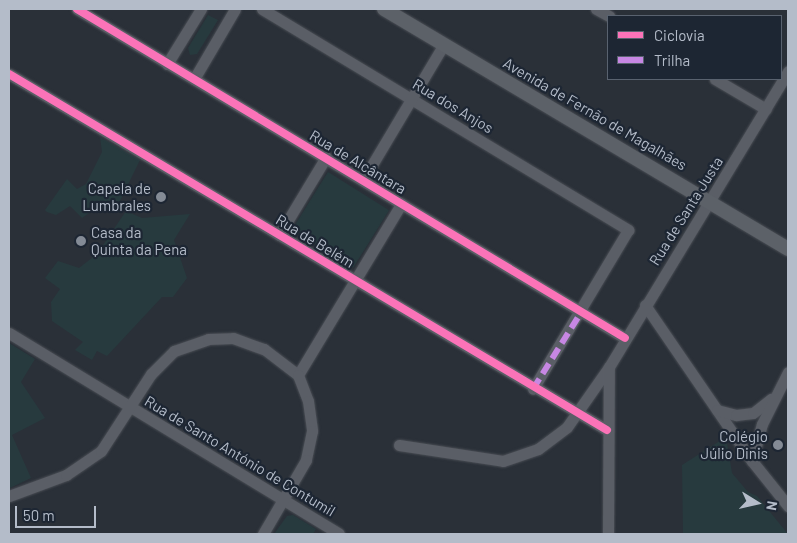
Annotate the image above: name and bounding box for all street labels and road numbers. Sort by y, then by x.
street label: Avenida de Fernão de Magalhães [500,54,690,174]
street label: Rua dos Anjos [409,75,497,137]
street label: Rua de Alcântara [306,126,410,198]
street label: Rua de Santa Justa [645,153,727,269]
street label: Rua de Belém [273,211,357,271]
street label: Rua de Santo António de Contumil [141,392,339,520]

